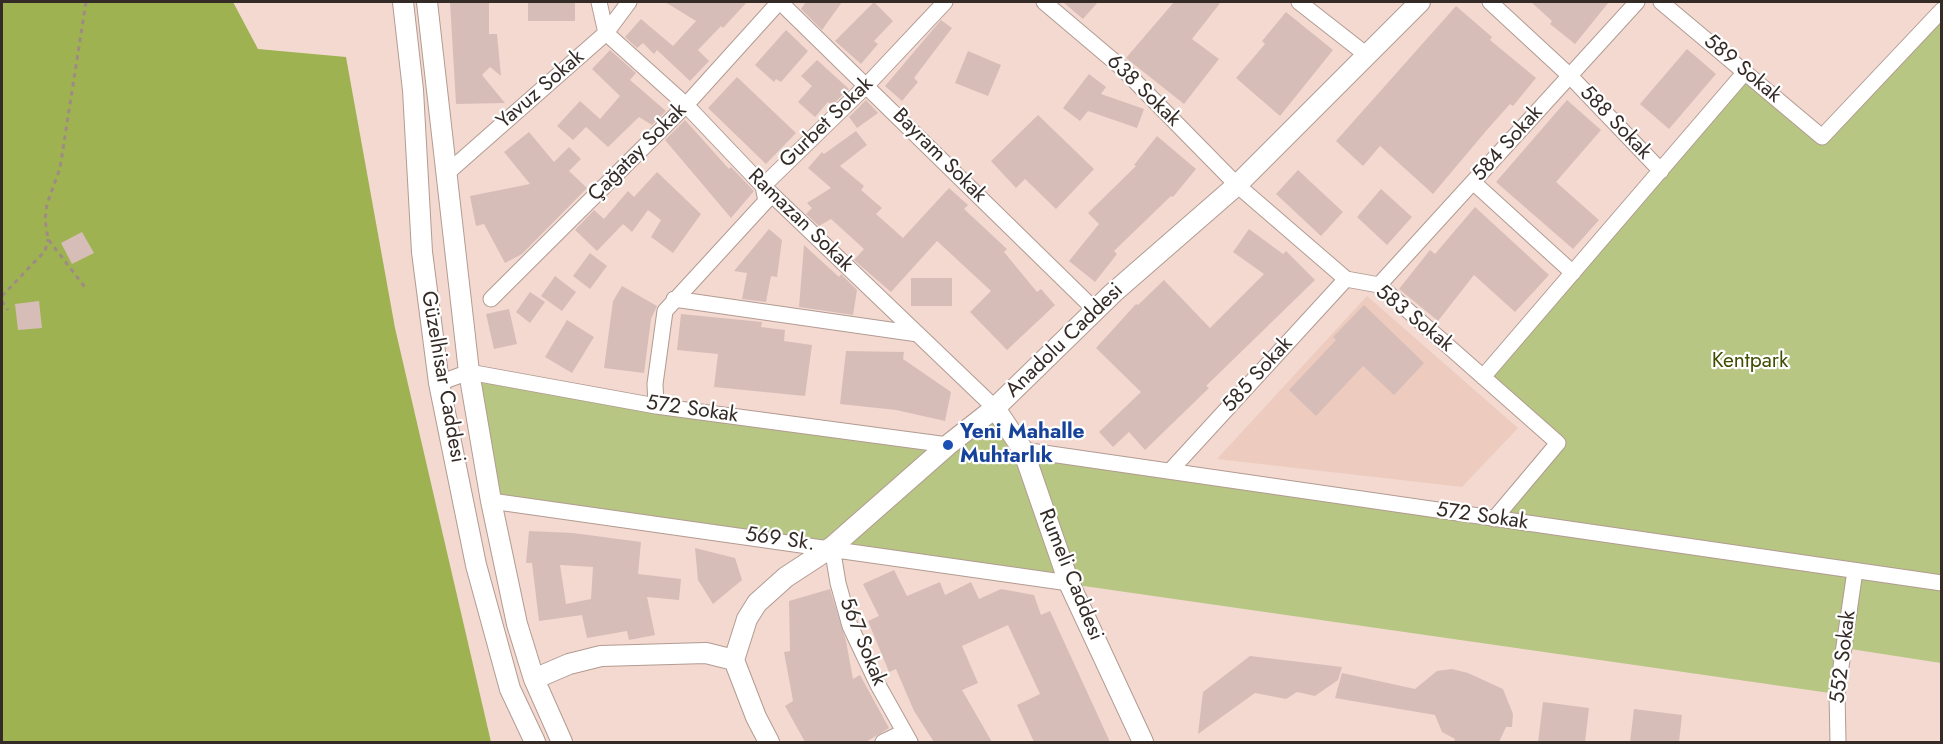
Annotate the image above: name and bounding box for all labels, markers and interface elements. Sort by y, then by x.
street label: 589 Sokak [1698,29,1786,109]
street label: Yavuz Sokak [492,45,590,135]
street label: 638 Sokak [1101,50,1185,132]
street label: Gurbet Sokak [775,72,879,174]
street label: 588 Sokak [1574,81,1656,165]
street label: Çağatay Sokak [584,99,692,207]
street label: 584 Sokak [1467,101,1549,187]
street label: Bayram Sokak [887,104,991,208]
street label: Ramazan Sokak [742,164,858,278]
street label: Anadolu Caddesi [1001,279,1129,403]
street label: 583 Sokak [1370,280,1458,358]
street label: Güzelhisar Caddesi [414,289,470,465]
street label: 585 Sokak [1218,332,1298,418]
park label: Kentpark [1712,349,1788,375]
street label: 572 Sokak [644,391,740,429]
place label: Yeni Mahalle Muhtarlık [960,420,1085,470]
marker: Yeni Mahalle Muhtarlık [941,438,955,452]
street label: 572 Sokak [1434,498,1530,536]
street label: Rumeli Caddesi [1032,506,1108,644]
street label: 569 Sk. [744,523,816,557]
street label: 567 Sokak [833,594,891,690]
street label: 552 Sokak [1826,609,1862,705]

